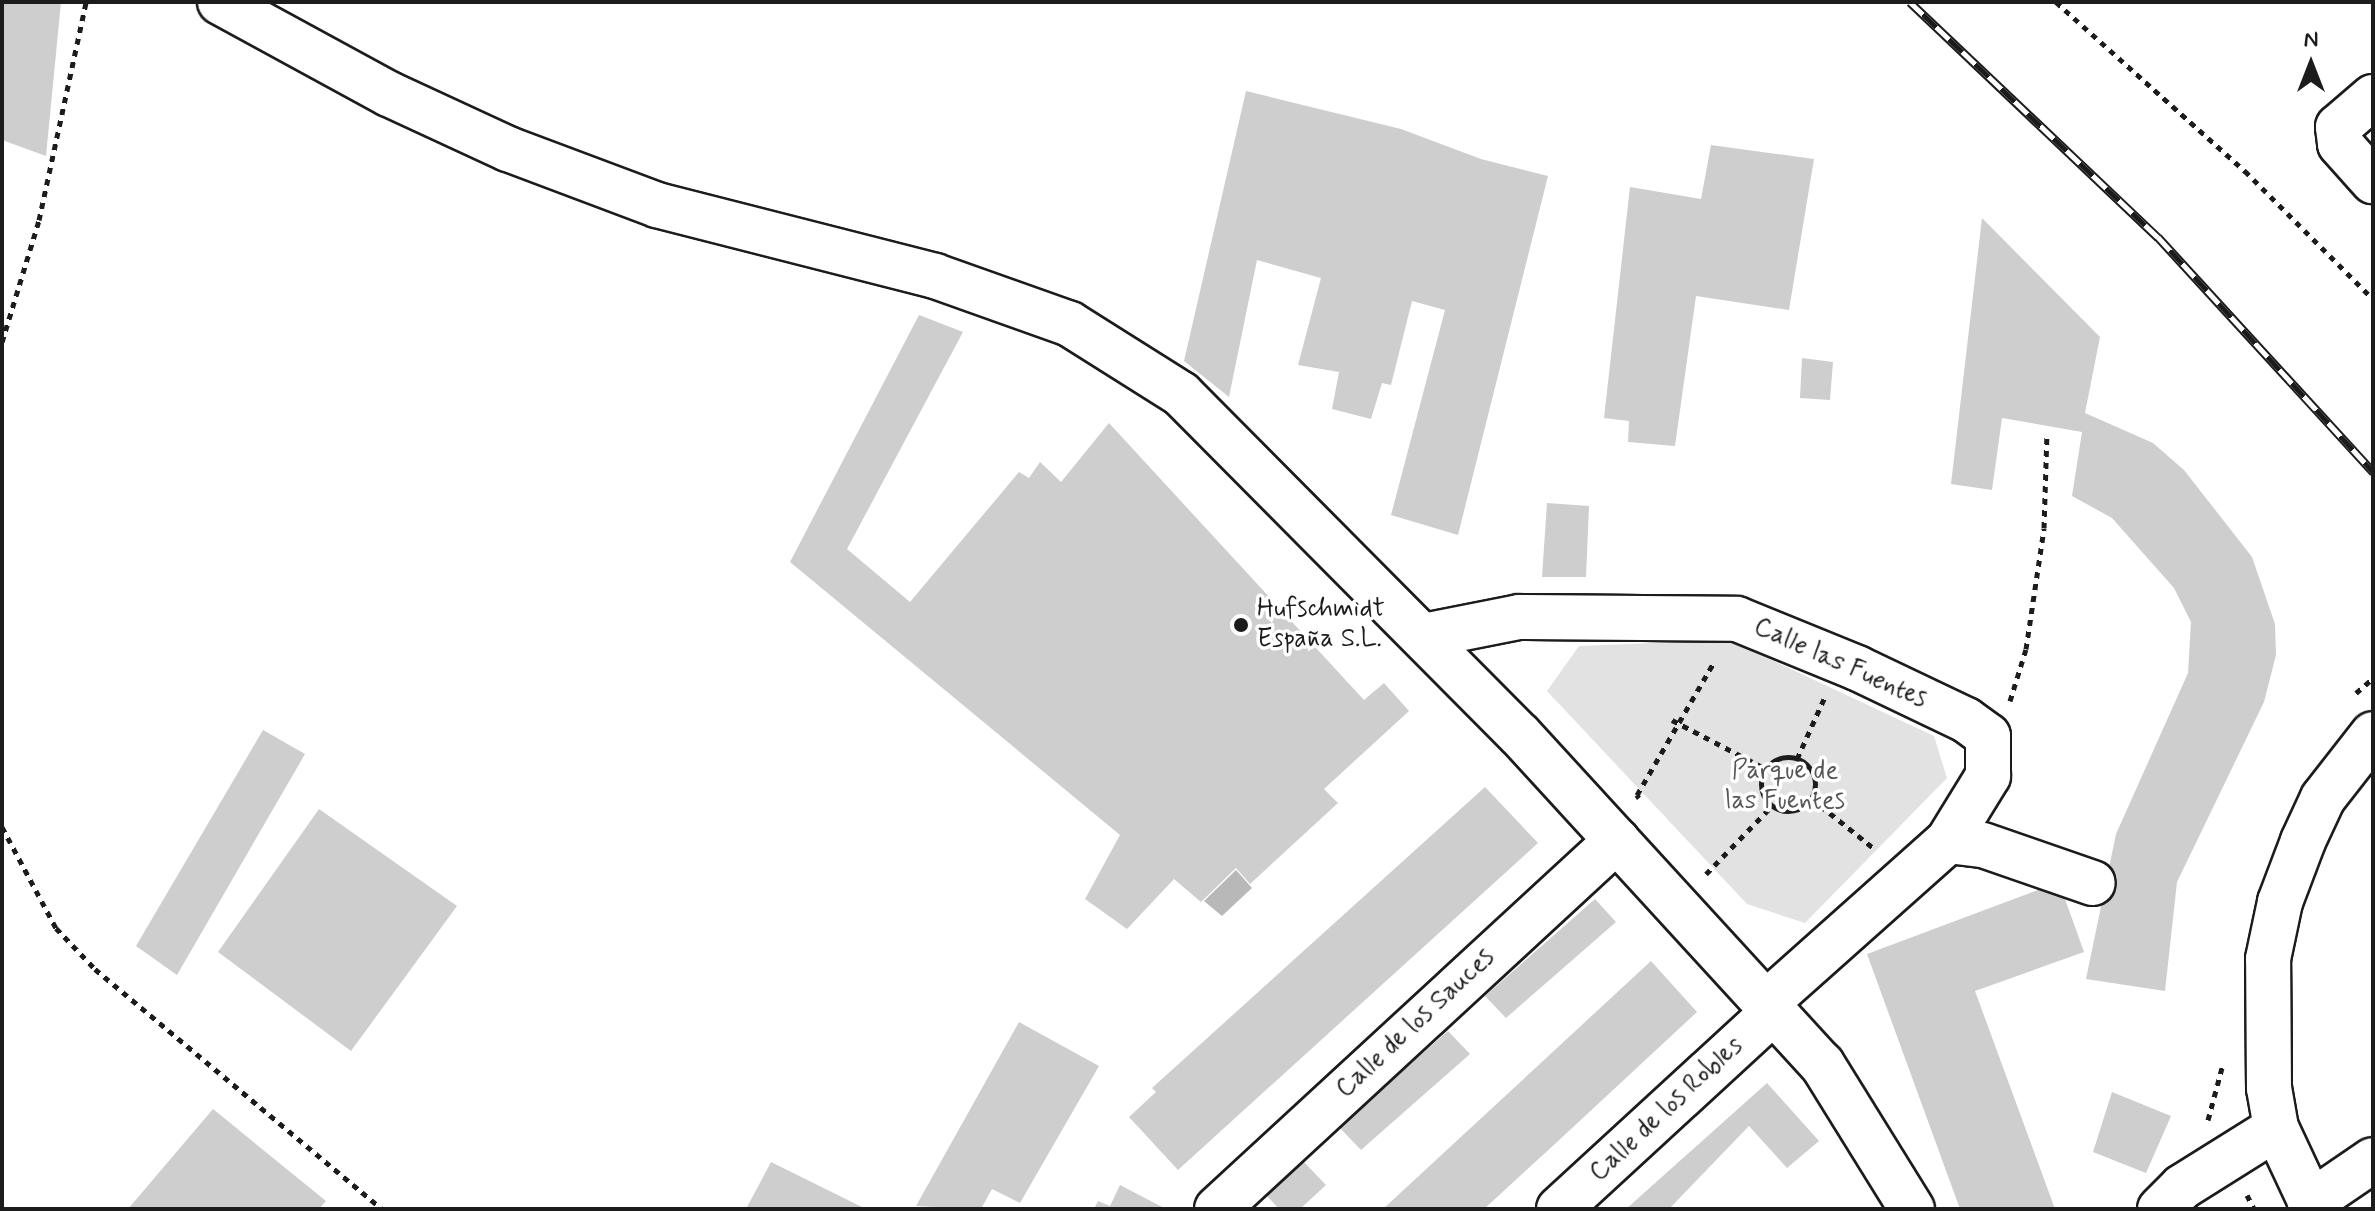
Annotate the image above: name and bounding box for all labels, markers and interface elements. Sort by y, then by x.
north arrow [2271,24,2351,104]
text: N [2304,26,2318,54]
place label: Hufschmidt España S.L. [1257,594,1385,656]
street label: Calle las Fuentes [1748,611,1932,717]
marker: Hufschmidt España S.L. [1232,616,1250,634]
park label: Parque de las Fuentes [1722,756,1848,818]
street label: Calle de los Sauces [1331,944,1501,1104]
street label: Calle de los Robles [1583,1030,1751,1190]

